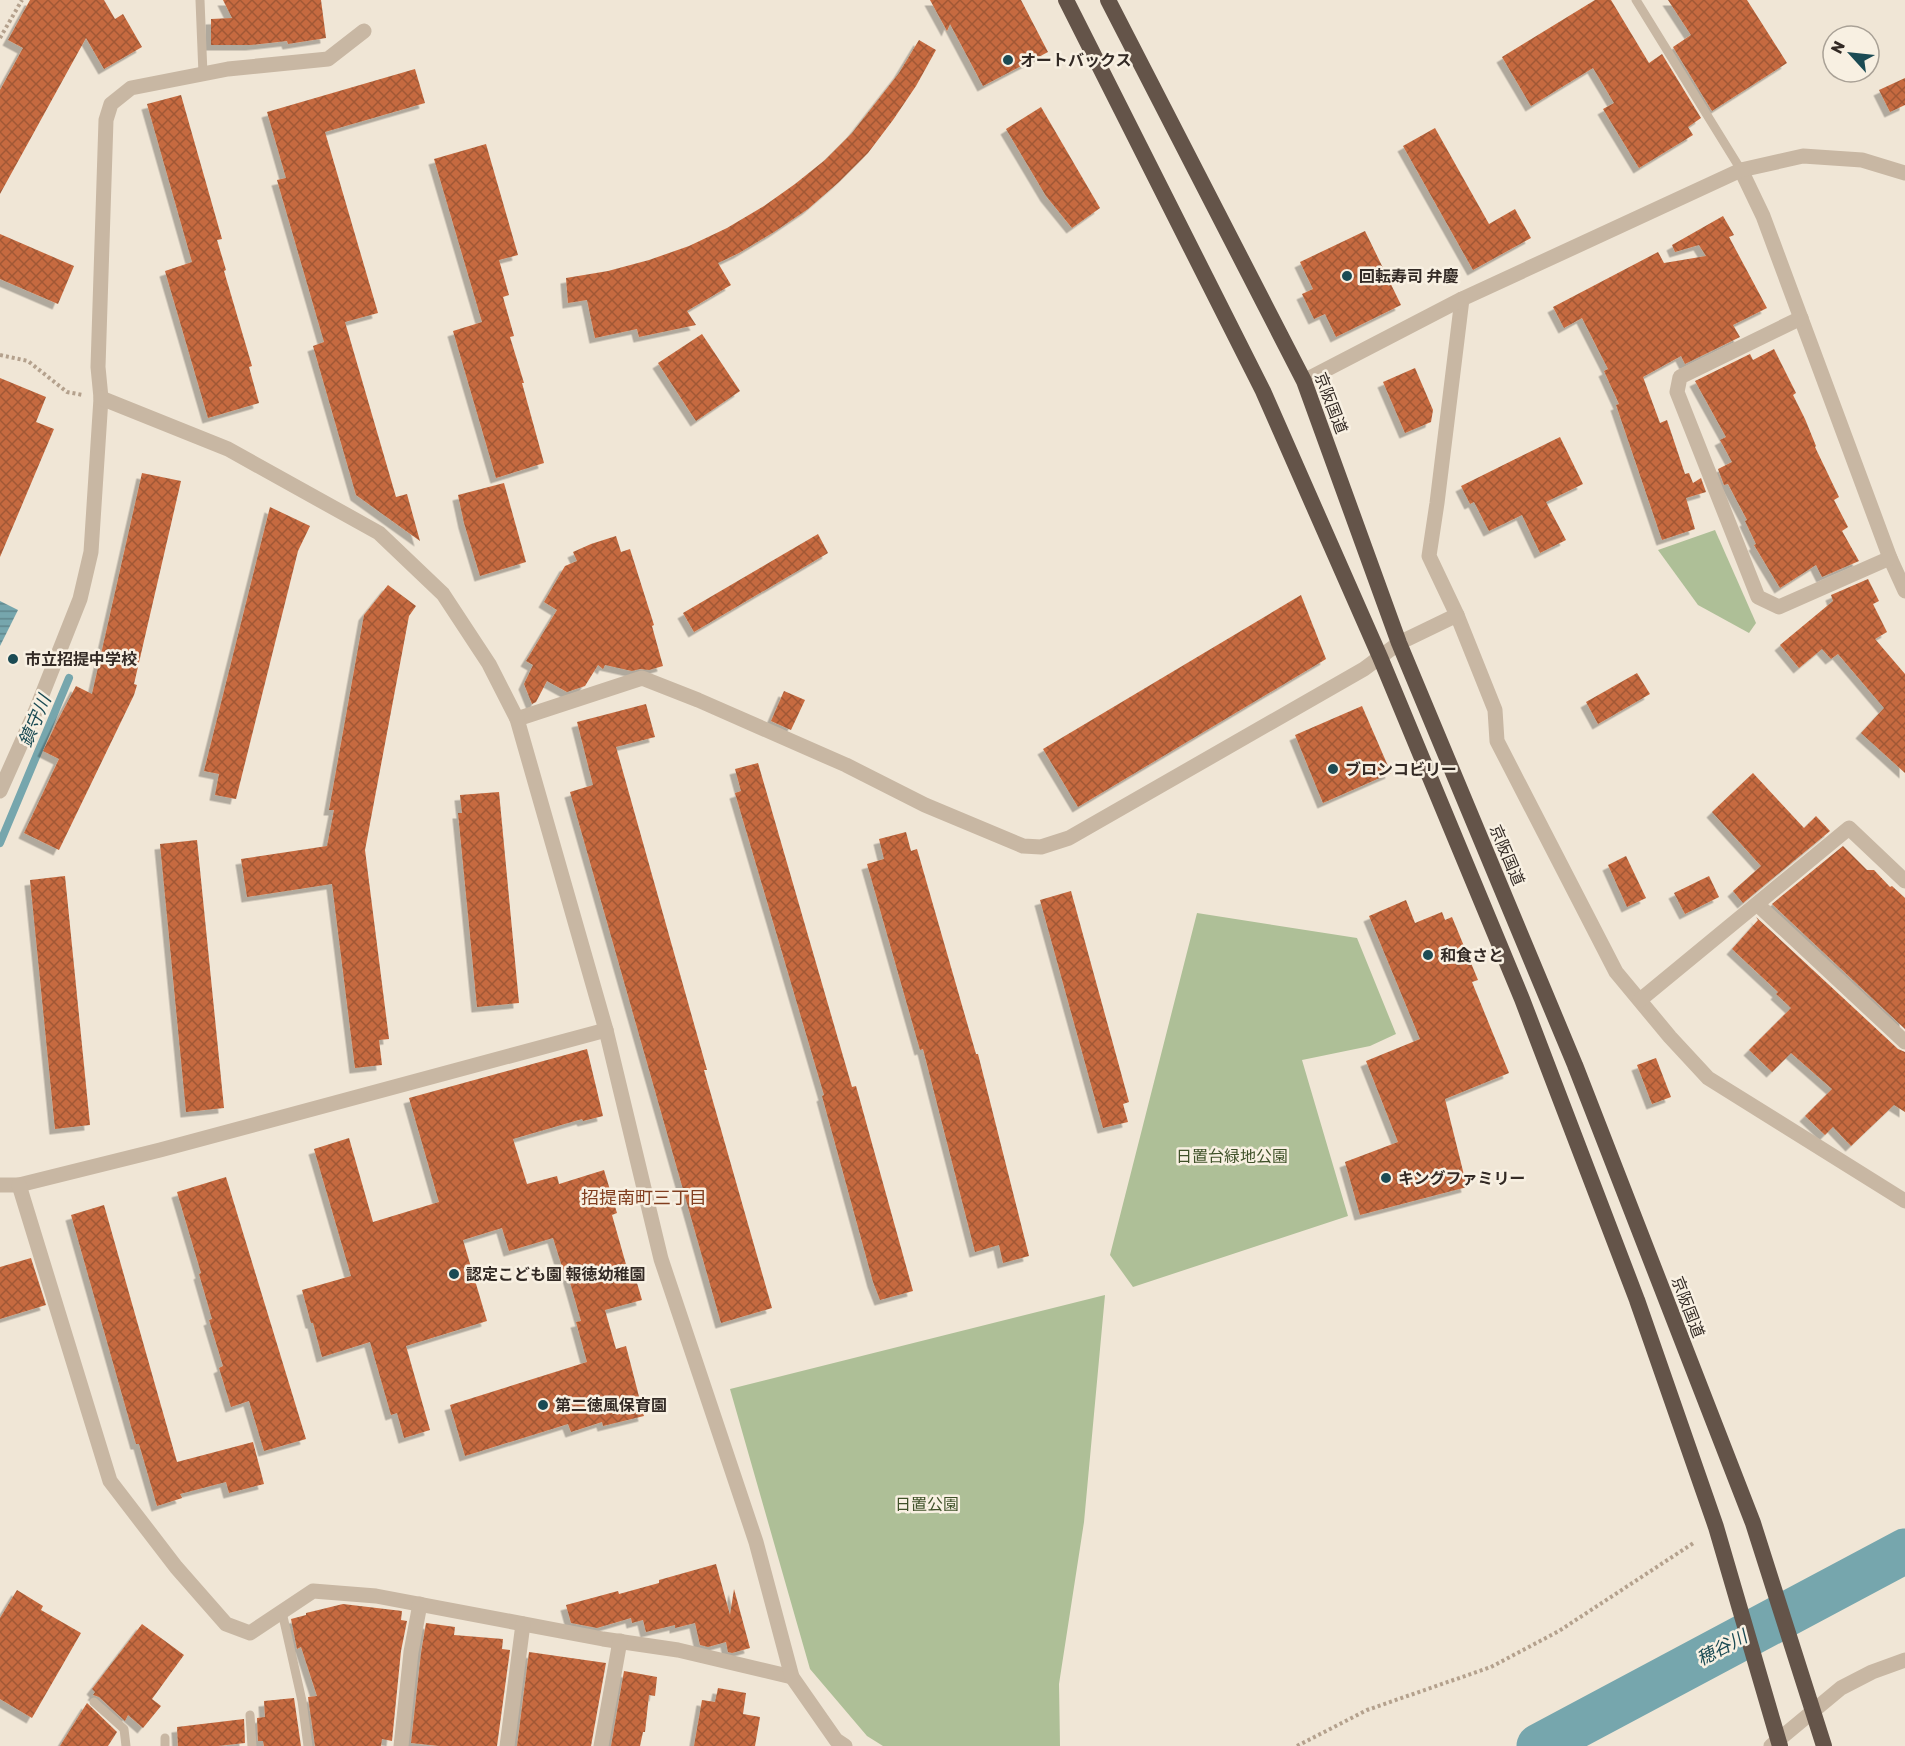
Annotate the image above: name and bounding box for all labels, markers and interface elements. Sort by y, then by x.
north arrow [1821,24,1881,84]
text: N [1827,38,1849,57]
place label: オートバックス [1020,51,1132,70]
marker: オートバックス [1001,53,1015,67]
place label: 回転寿司 弁慶 [1359,267,1458,286]
marker: 回転寿司 弁慶 [1340,269,1354,283]
street label: 京阪国道 [1311,370,1351,436]
place label: 市立招提中学校 [25,650,137,669]
marker: 市立招提中学校 [6,652,20,666]
water label: 鎮守川 [14,690,56,750]
place label: ブロンコビリー [1345,760,1457,779]
marker: ブロンコビリー [1326,762,1340,776]
street label: 京阪国道 [1486,822,1528,888]
place label: 和食さと [1440,946,1504,965]
marker: 和食さと [1421,948,1435,962]
park label: 日置台緑地公園 [1176,1147,1288,1166]
place label: キングファミリー [1398,1169,1526,1188]
marker: キングファミリー [1379,1171,1393,1185]
district label: 招提南町三丁目 [581,1187,707,1209]
place label: 認定こども園 報徳幼稚園 [466,1265,645,1284]
marker: 認定こども園 報徳幼稚園 [447,1267,461,1281]
street label: 京阪国道 [1668,1274,1708,1340]
place label: 第二徳風保育園 [555,1396,667,1415]
marker: 第二徳風保育園 [536,1398,550,1412]
park label: 日置公園 [895,1495,959,1514]
water label: 穂谷川 [1693,1625,1753,1670]

